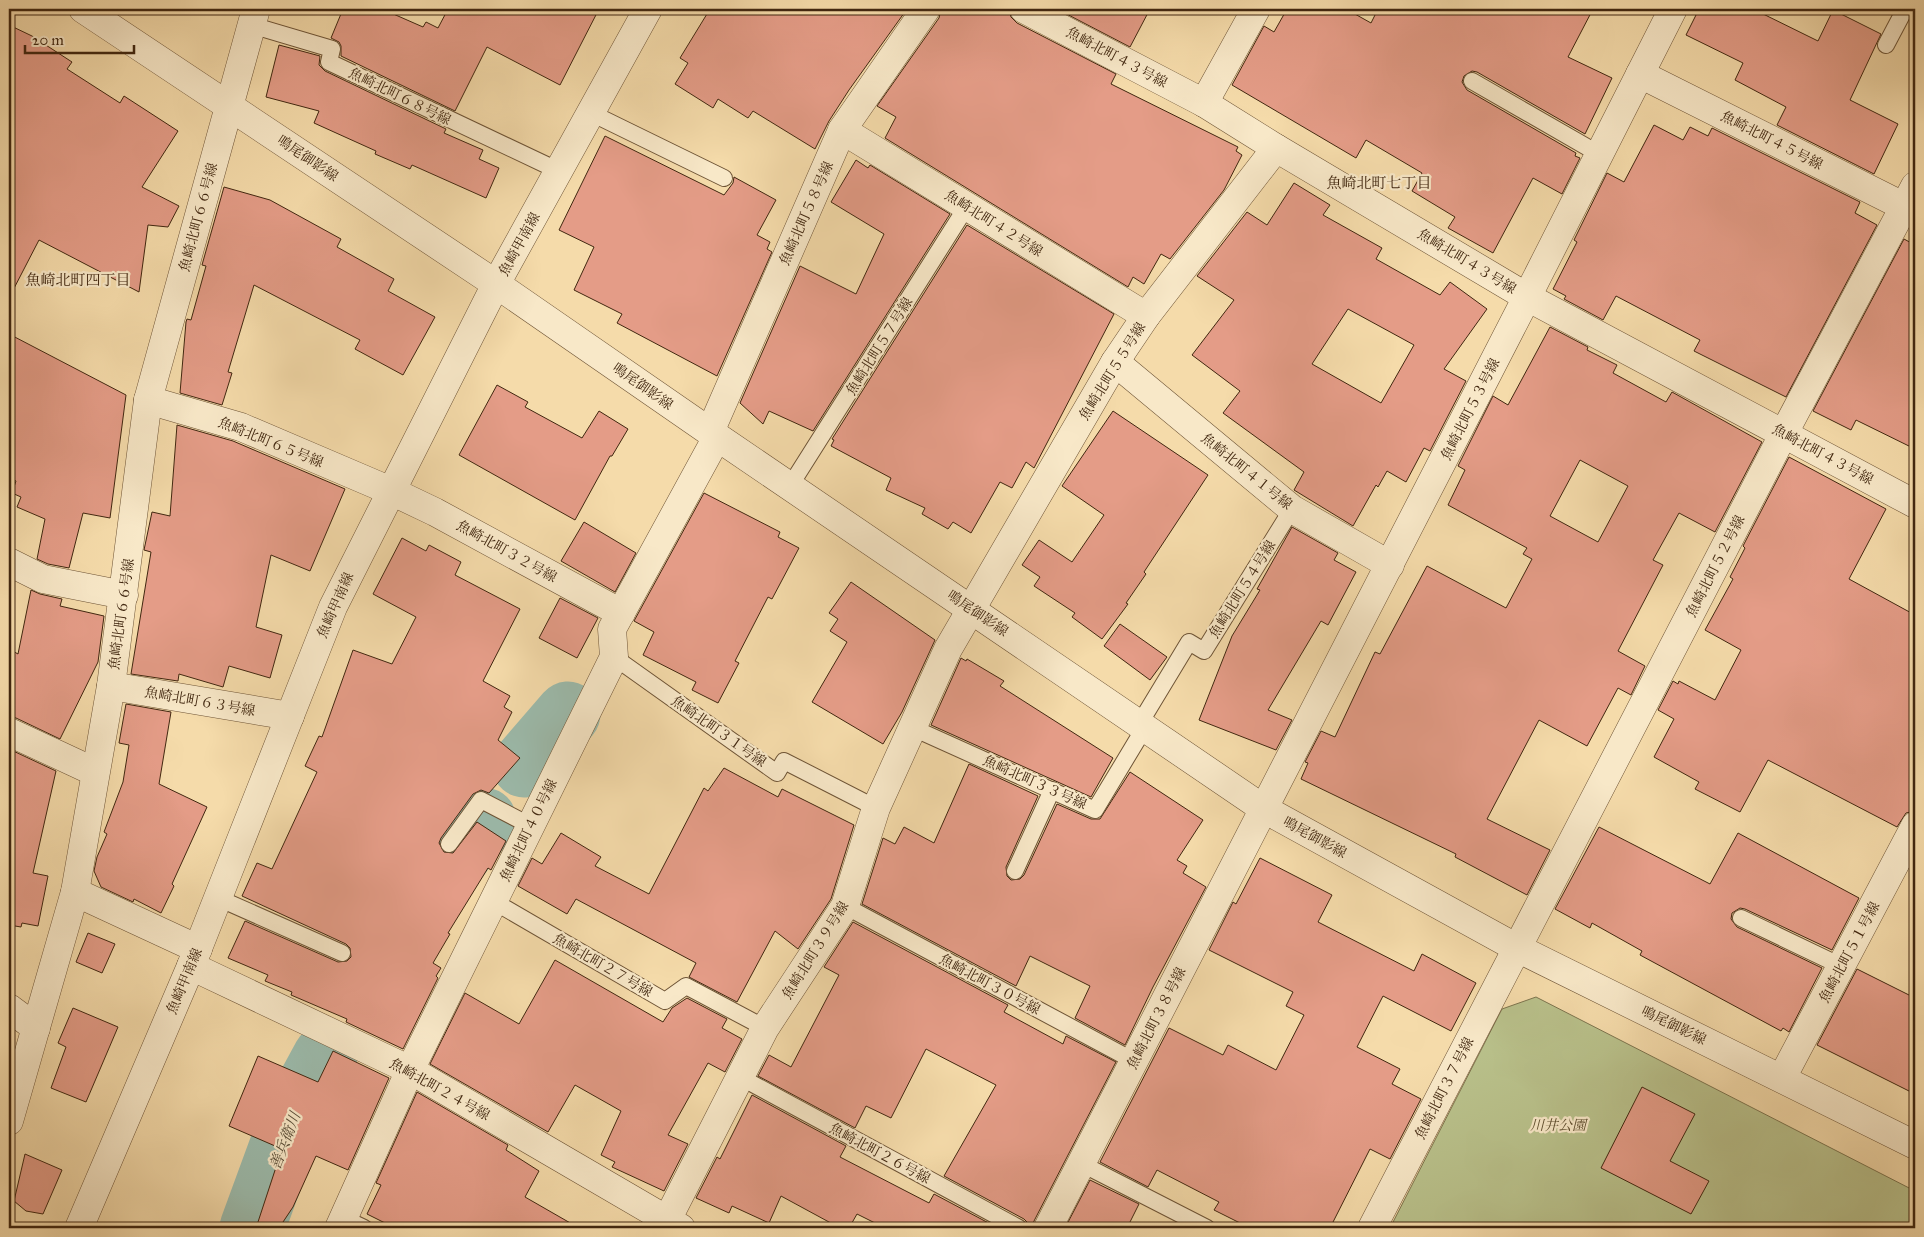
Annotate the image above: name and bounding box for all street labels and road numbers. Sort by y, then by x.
street label: 魚崎北町４３号線 [1063,24,1170,91]
street label: 魚崎北町６８号線 [346,64,454,129]
street label: 魚崎北町４５号線 [1718,107,1826,173]
street label: 鳴尾御影線 [274,132,341,185]
street label: 魚崎北町５８号線 [776,159,837,268]
street label: 魚崎北町６６号線 [176,161,221,273]
street label: 魚崎北町４２号線 [942,187,1046,260]
street label: 魚崎甲南線 [495,210,544,279]
street label: 魚崎北町４３号線 [1414,225,1519,298]
street label: 魚崎北町５７号線 [843,294,916,398]
street label: 魚崎北町５５号線 [1076,319,1149,423]
street label: 魚崎北町５３号線 [1437,355,1503,463]
street label: 鳴尾御影線 [609,359,676,413]
street label: 魚崎北町６５号線 [216,414,326,471]
street label: 魚崎北町４３号線 [1769,421,1876,488]
street label: 魚崎北町４１号線 [1198,430,1296,513]
street label: 魚崎北町５２号線 [1682,512,1748,620]
street label: 魚崎北町３２号線 [454,517,560,586]
street label: 魚崎北町５４号線 [1206,537,1279,641]
street label: 魚崎北町６６号線 [105,557,138,671]
street label: 魚崎甲南線 [313,570,357,641]
street label: 鳴尾御影線 [944,587,1011,640]
street label: 魚崎北町６３号線 [143,683,257,720]
street label: 魚崎北町３１号線 [668,692,769,770]
street label: 魚崎北町３３号線 [980,752,1089,813]
street label: 魚崎北町４０号線 [496,776,561,884]
street label: 鳴尾御影線 [1280,813,1349,862]
street label: 魚崎北町３９号線 [779,898,852,1002]
street label: 魚崎北町５１号線 [1816,899,1883,1006]
street label: 魚崎北町２７号線 [550,930,655,1001]
street label: 魚崎甲南線 [163,946,206,1017]
street label: 魚崎北町３０号線 [936,951,1043,1018]
street label: 魚崎北町３８号線 [1123,964,1189,1072]
street label: 鳴尾御影線 [1639,1002,1709,1048]
street label: 魚崎北町３７号線 [1411,1034,1477,1142]
street label: 魚崎北町２４号線 [387,1055,493,1124]
street label: 魚崎北町２６号線 [826,1120,933,1187]

